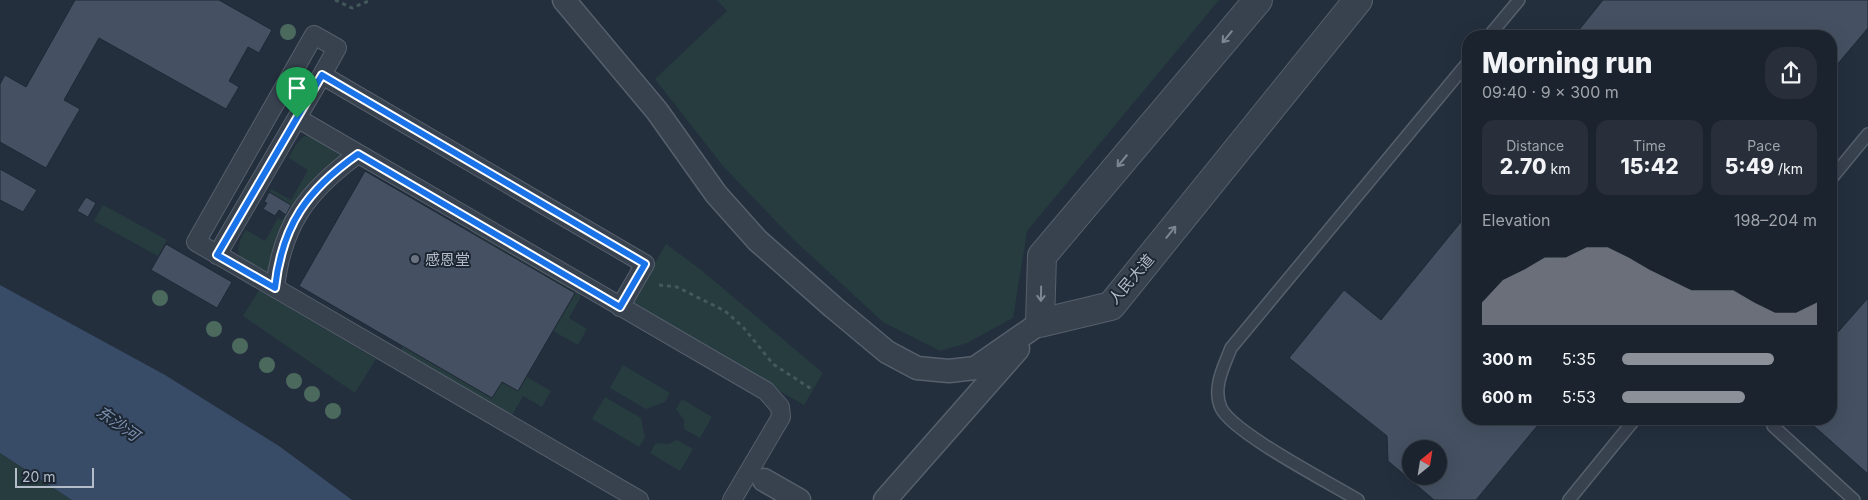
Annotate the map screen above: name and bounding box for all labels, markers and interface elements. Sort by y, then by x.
one-way arrow [1222,30,1233,43]
text: Morning run [1482,46,1652,80]
button: share [1765,47,1817,99]
pin [276,67,318,118]
icon: arrive [283,74,311,102]
text: 09:40 · 9 × 300 m [1482,82,1619,102]
text: Distance [1506,137,1564,154]
text: Time [1633,137,1666,154]
text: Pace [1747,137,1780,154]
one-way arrow [1116,154,1127,167]
text: 2.70 [1500,154,1547,179]
text: 15:42 [1620,154,1679,179]
text: 5:49 [1725,154,1774,179]
text: km [1547,160,1570,177]
text: /km [1774,160,1803,177]
text: Elevation [1482,210,1551,230]
text: 198–204 m [1734,210,1817,230]
one-way arrow [1165,226,1176,239]
place label: 感恩堂 [425,250,470,269]
street label: 人民大道 [1104,250,1158,308]
marker: 感恩堂 [409,253,421,265]
one-way arrow [1036,286,1045,302]
text: 300 m [1482,349,1532,369]
text: 5:35 [1562,349,1596,369]
text: 600 m [1482,387,1532,407]
text: 5:53 [1562,387,1596,407]
water label: 东沙河 [93,401,146,447]
north arrow [1402,440,1448,485]
map controls [1402,440,1447,485]
scale bar [15,465,94,488]
text: 20 m [22,468,56,485]

